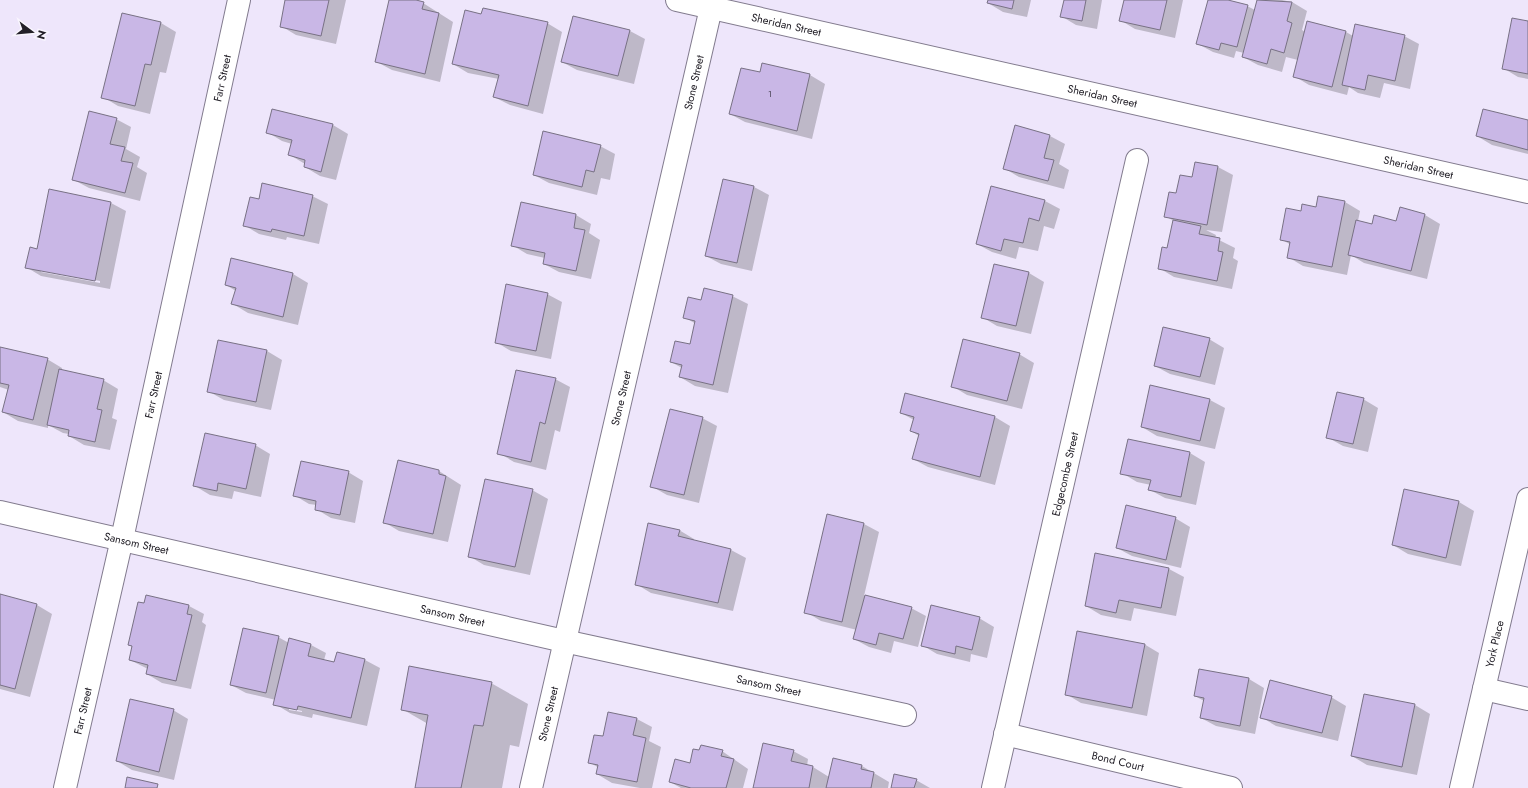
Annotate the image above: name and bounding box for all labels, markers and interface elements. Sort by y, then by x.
street label: Sheridan Street [750,9,823,40]
north arrow [12,12,52,52]
text: N [33,28,51,41]
street label: Farr Street [209,53,235,103]
street label: Stone Street [680,53,708,111]
street label: Sheridan Street [1066,80,1139,112]
house number: 1 [768,87,772,100]
street label: Sheridan Street [1382,152,1455,183]
street label: Farr Street [140,369,166,420]
street label: Stone Street [607,369,635,427]
street label: Edgecombe Street [1048,430,1082,518]
street label: Sansom Street [103,528,171,558]
street label: Sansom Street [418,600,486,631]
street label: York Place [1481,618,1508,669]
street label: Sansom Street [735,671,803,700]
street label: Stone Street [534,685,562,743]
street label: Farr Street [70,686,96,736]
street label: Bond Court [1090,747,1146,775]

